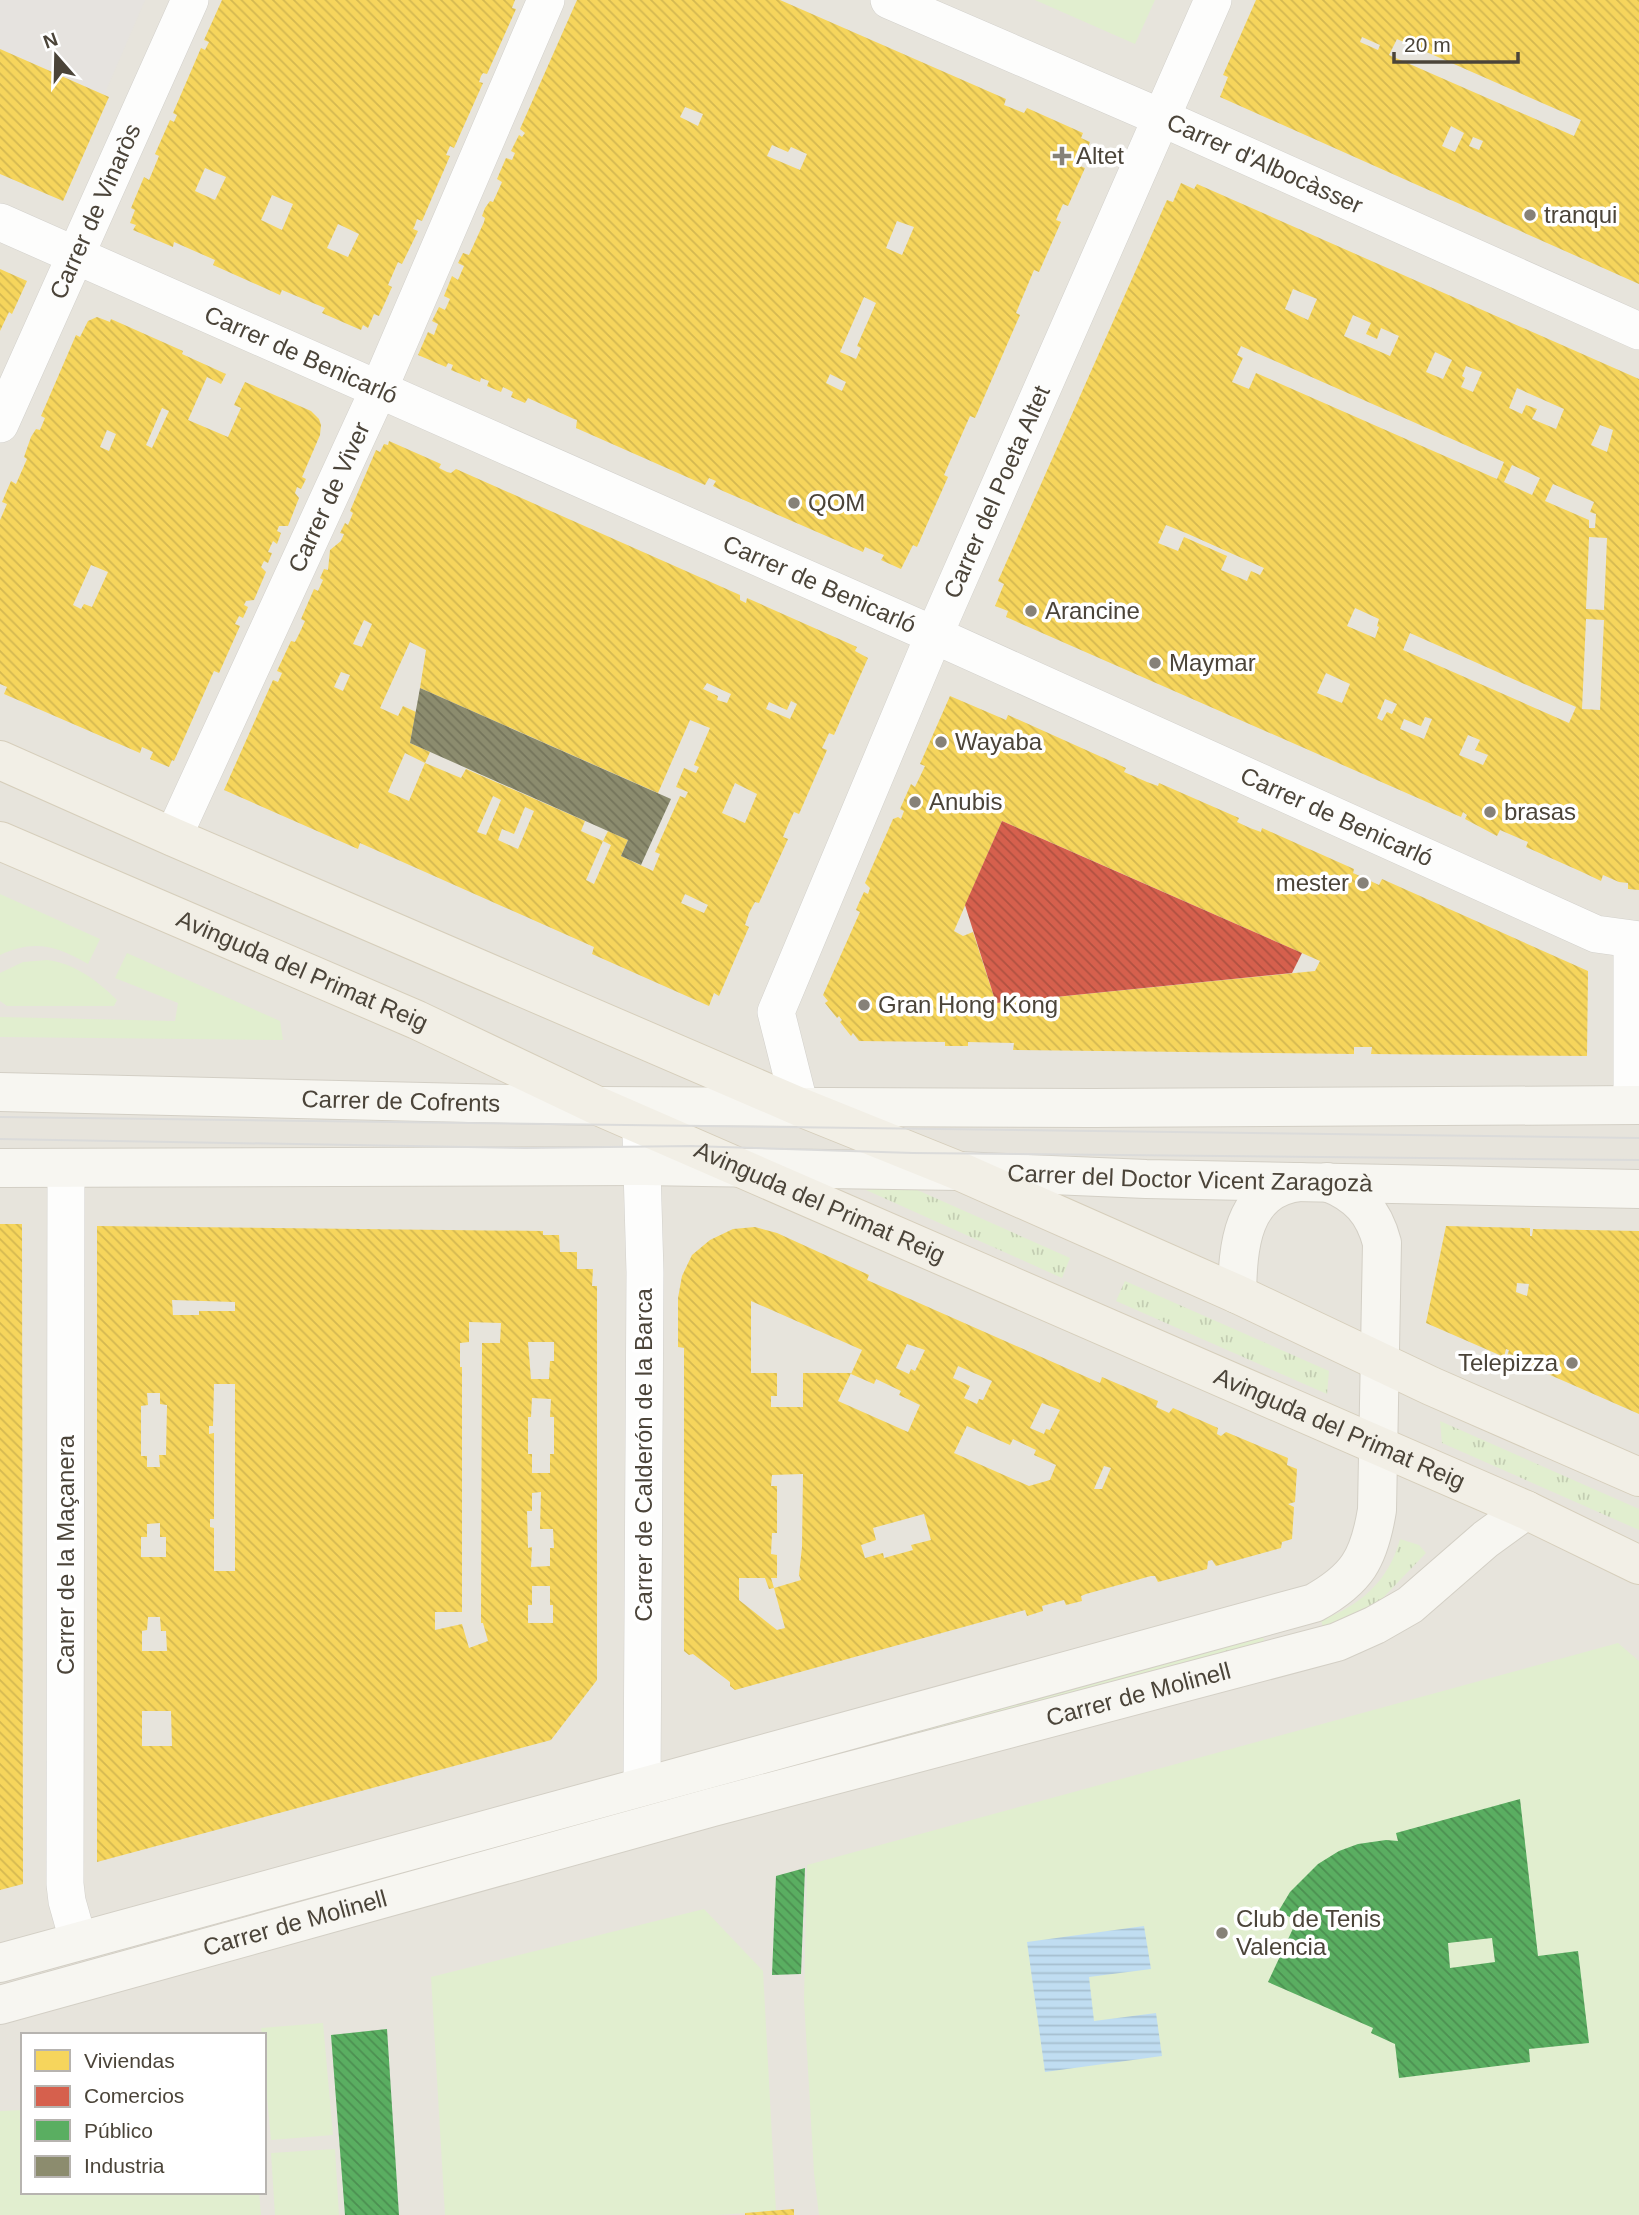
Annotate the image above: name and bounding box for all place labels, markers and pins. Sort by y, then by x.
place label: Altet [1076,142,1124,169]
marker: Altet [1054,148,1070,164]
place label: tranqui [1544,201,1617,228]
marker: tranqui [1522,207,1538,223]
place label: QOM [808,489,865,516]
marker: QOM [786,495,802,511]
place label: Arancine [1045,597,1140,624]
marker: Arancine [1023,603,1039,619]
place label: Maymar [1169,649,1256,676]
marker: Maymar [1147,655,1163,671]
place label: Wayaba [955,728,1043,755]
marker: Wayaba [933,734,949,750]
place label: Anubis [929,788,1002,815]
marker: Anubis [907,794,923,810]
place label: brasas [1504,798,1576,825]
marker: brasas [1482,804,1498,820]
place label: mester [1276,869,1349,896]
marker: mester [1355,875,1371,891]
place label: Gran Hong Kong [878,991,1058,1018]
marker: Gran Hong Kong [856,997,872,1013]
place label: Telepizza [1458,1349,1559,1376]
marker: Telepizza [1564,1355,1580,1371]
place label: Club de Tenis Valencia [1236,1905,1381,1960]
marker: Club de Tenis Valencia [1214,1925,1230,1941]

